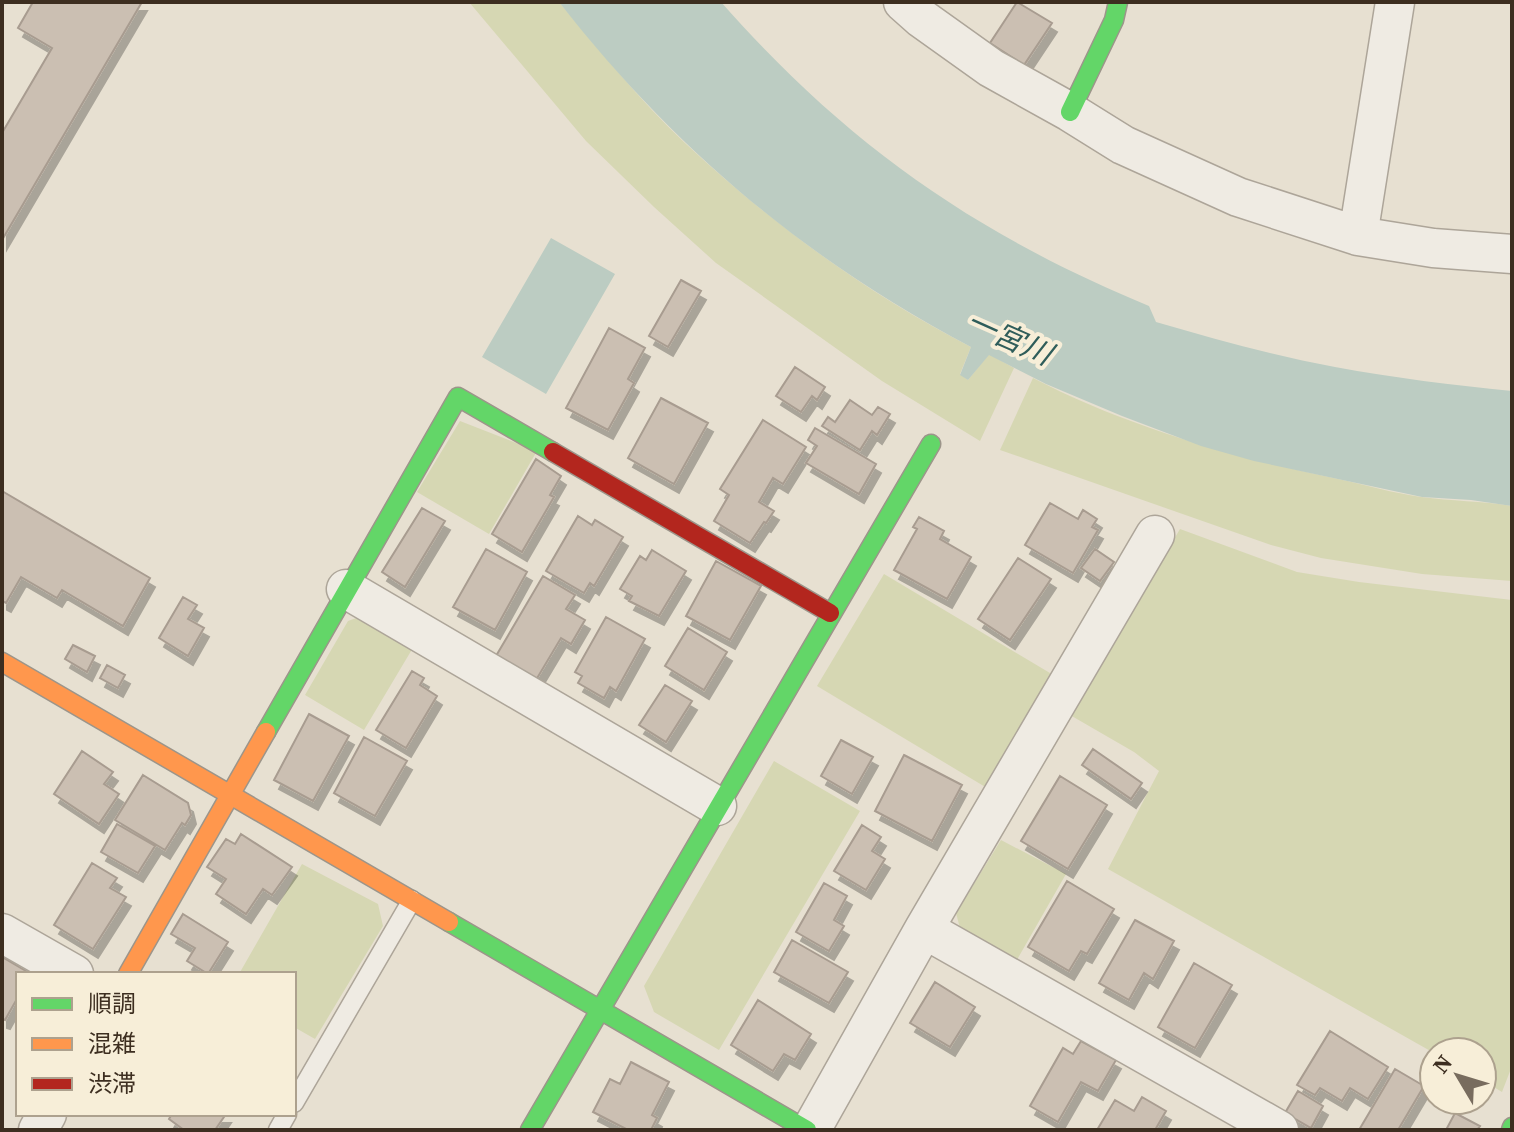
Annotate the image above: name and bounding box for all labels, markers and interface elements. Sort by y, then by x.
water label: 一宮川 [960,301,1061,376]
legend [16,972,296,1116]
text: 順調 [88,987,136,1020]
text: 混雑 [88,1027,136,1060]
north arrow [1418,1036,1498,1116]
text: N [1425,1048,1459,1079]
text: 渋滞 [88,1067,136,1100]

